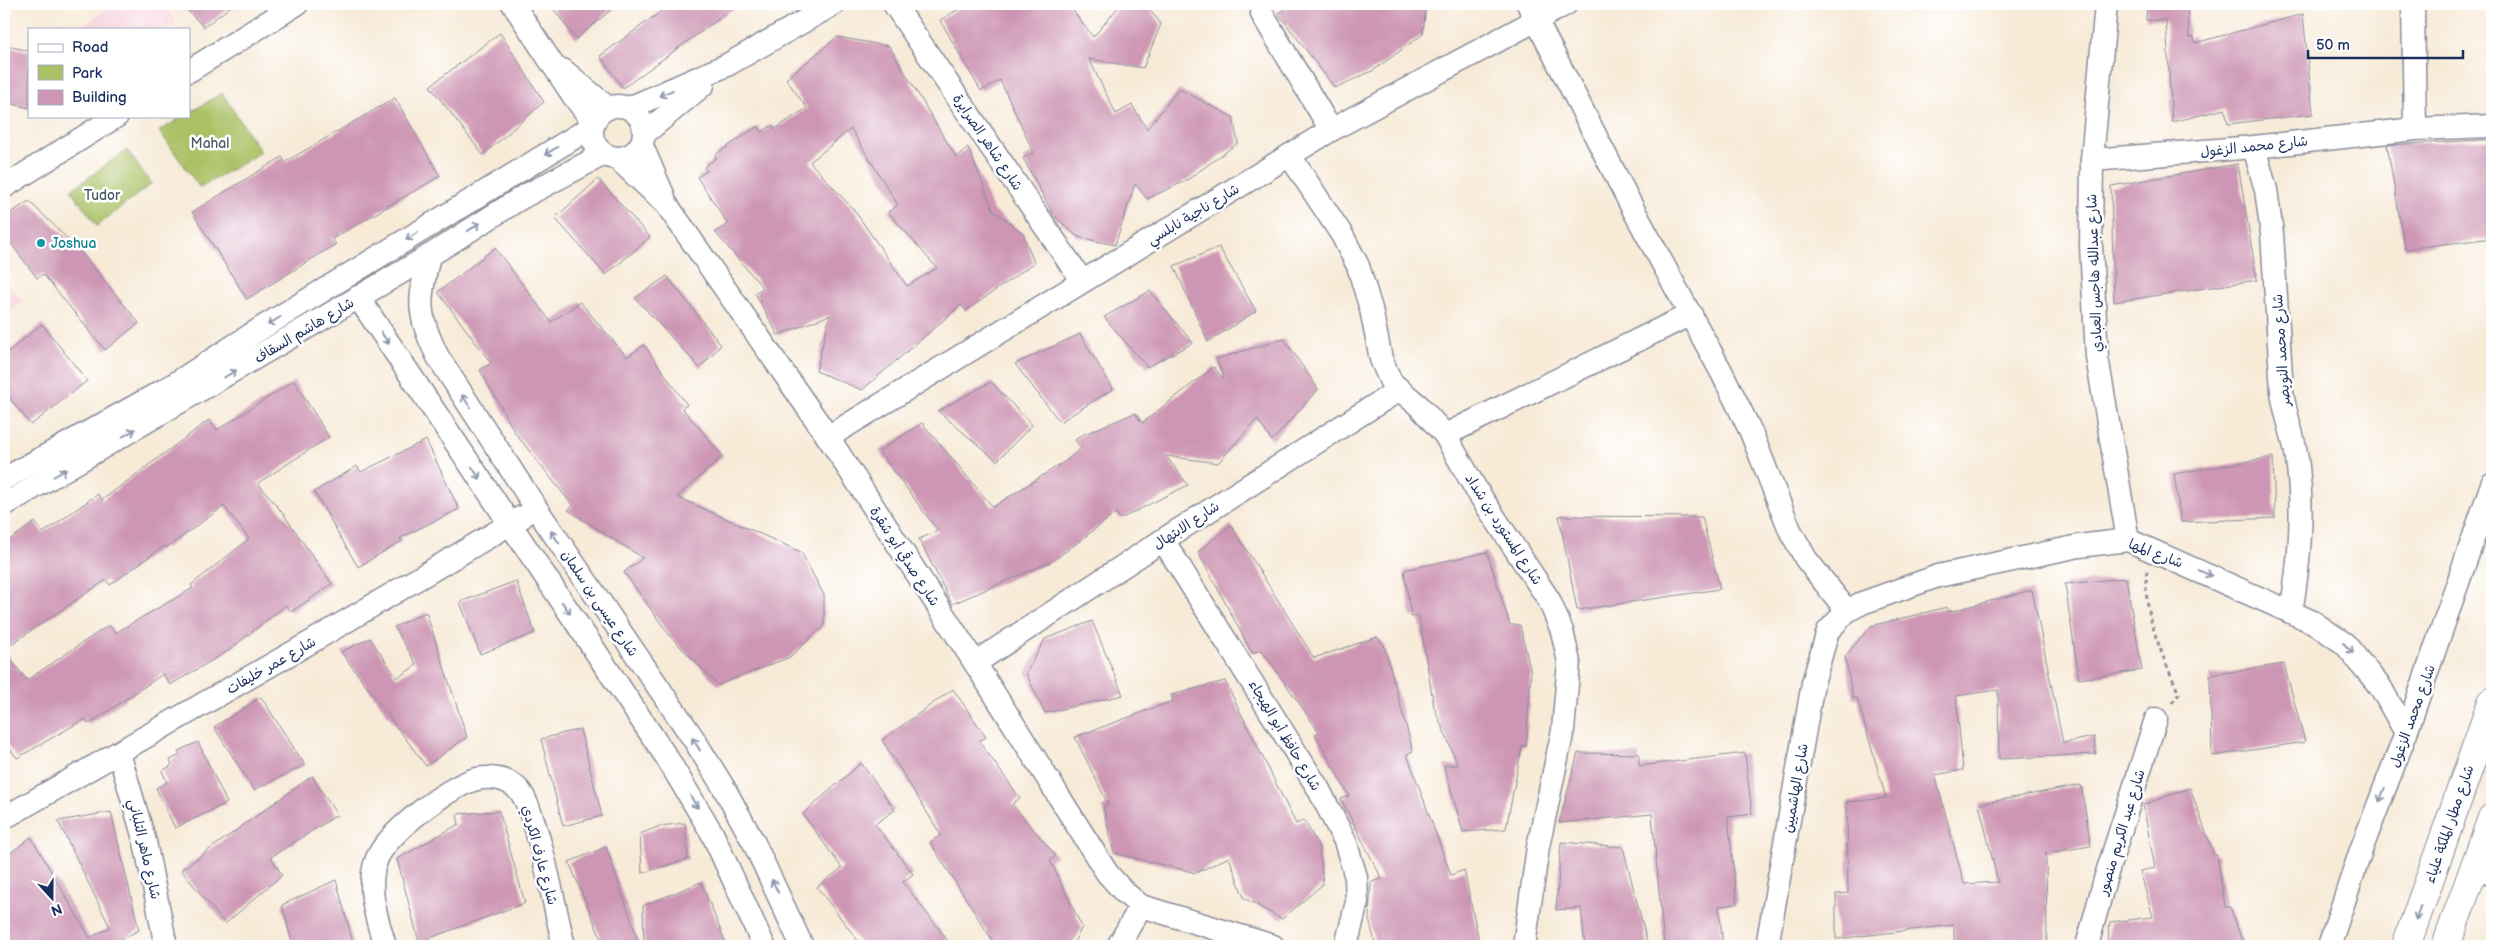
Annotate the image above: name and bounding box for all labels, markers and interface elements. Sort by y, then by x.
legend [28,28,190,118]
scale bar [2308,28,2464,60]
text: 50 m [2316,36,2350,55]
text: Road [72,38,108,57]
text: Park [72,64,103,83]
text: Building [72,88,127,107]
one-way arrow [659,88,674,98]
street label: شارع شاهر الصرايرة [948,91,1026,194]
street label: شارع محمد الزغول [2199,132,2309,162]
park label: Mahal [191,135,229,152]
one-way arrow [544,147,558,157]
street label: شارع ناجية نابلسي [1144,180,1245,252]
park label: Tudor [84,187,121,204]
street label: شارع عبدالله هاجس العبادي [2083,193,2108,352]
one-way arrow [467,222,481,232]
one-way arrow [406,231,420,241]
place label: Joshua [51,235,96,252]
marker: Joshua [35,237,47,249]
street label: شارع محمد النويصر [2269,293,2295,408]
street label: شارع هاشم السقاف [251,294,358,369]
one-way arrow [267,316,281,326]
one-way arrow [380,331,390,345]
one-way arrow [222,368,236,378]
one-way arrow [461,395,471,409]
one-way arrow [121,427,135,437]
one-way arrow [471,466,481,480]
one-way arrow [53,467,67,477]
street label: شارع المستورد بن شداد [1461,471,1546,589]
street label: شارع الابتهال [1150,498,1223,554]
street label: شارع صدقي أبو شقرة [864,503,943,610]
one-way arrow [550,531,560,545]
street label: شارع المها [2126,535,2186,573]
street label: شارع عيسى بن سلمان [557,547,642,660]
one-way arrow [2197,568,2212,578]
one-way arrow [561,601,571,615]
street label: شارع عمر خليفات [224,633,319,699]
one-way arrow [2342,642,2354,654]
street label: شارع محمد الزغول [2386,662,2440,770]
street label: شارع حافظ أبو الهيجاء [1244,677,1324,794]
one-way arrow [691,737,702,751]
street label: شارع الهاشميين [1779,742,1813,834]
street label: شارع مطار الملكة علياء [2421,763,2479,886]
street label: شارع عبد الكريم منصور [2094,767,2151,898]
one-way arrow [2377,787,2387,802]
one-way arrow [689,795,699,809]
street label: شارع ماهر التلباني [121,797,164,902]
street label: شارع عارف الكردي [516,803,561,907]
north arrow [28,872,78,922]
one-way arrow [770,879,779,894]
text: N [49,900,64,919]
one-way arrow [2413,904,2422,920]

